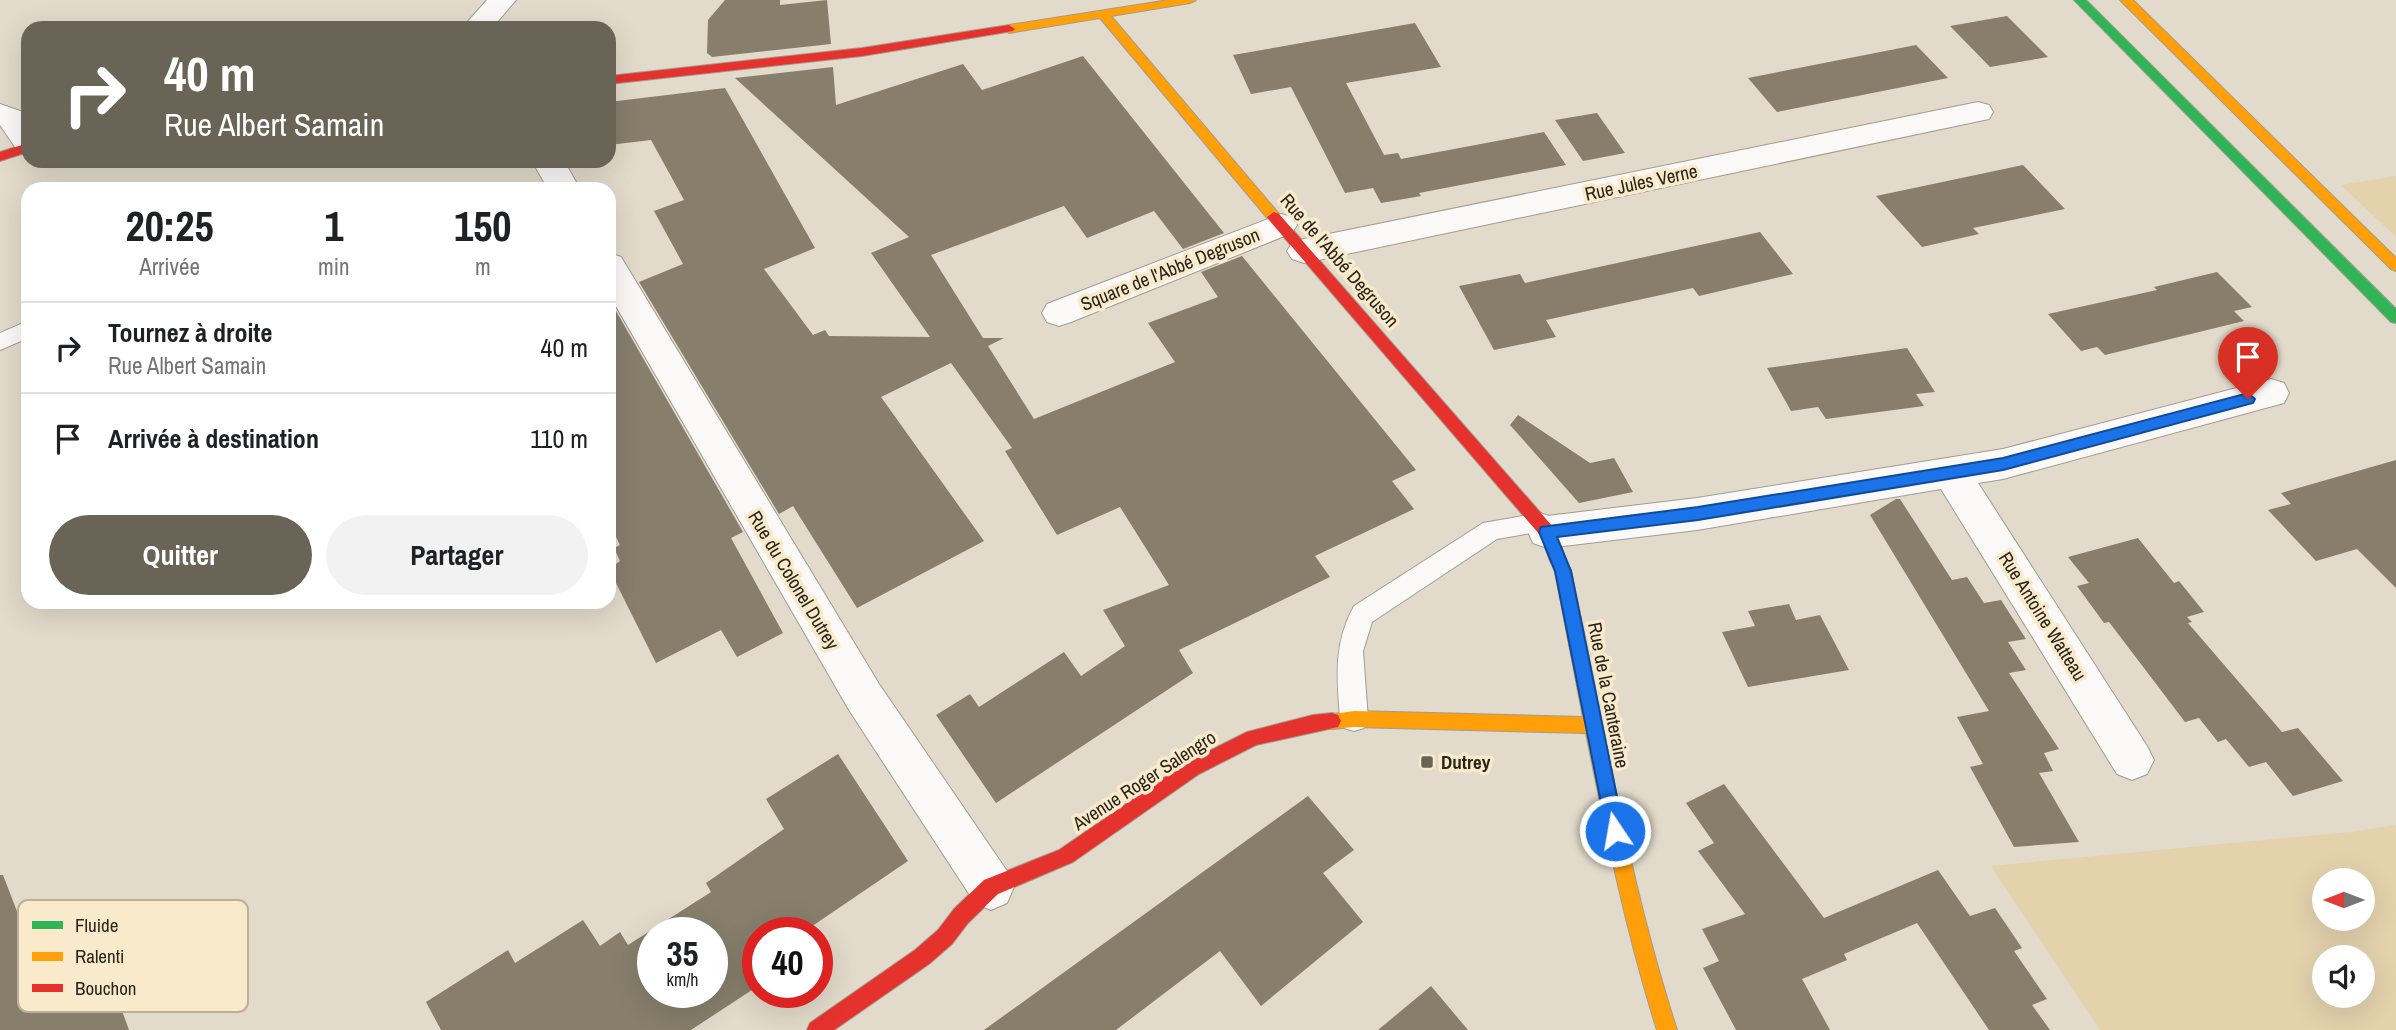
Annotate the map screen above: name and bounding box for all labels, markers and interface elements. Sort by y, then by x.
text: 40 m [164,40,256,106]
icon: right [49,49,140,140]
text: Rue Albert Samain [164,103,384,146]
street label: Rue Jules Verne [1582,157,1700,207]
street label: Rue de l'Abbé Degruson [1275,188,1405,332]
text: 20:25 [126,198,214,254]
text: 1 [324,198,343,254]
text: 150 [454,198,512,254]
street label: Square de l'Abbé Degruson [1077,221,1263,317]
text: Arrivée [139,251,200,282]
text: min [318,251,350,282]
text: m [475,251,491,282]
text: Tournez à droite [108,315,272,350]
pin [2218,327,2278,399]
icon: right [49,329,87,367]
text: 40 m [541,330,588,365]
icon: arrive [2229,338,2267,376]
text: Rue Albert Samain [108,350,266,381]
icon: arrive [49,420,87,458]
text: Arrivée à destination [108,421,319,456]
text: 110 m [530,421,588,456]
street label: Rue du Colonel Dutrey [742,506,846,654]
button: Quitter [49,515,312,595]
button: Partager [326,515,588,595]
street label: Rue Antoine Watteau [1993,547,2093,685]
street label: Rue de la Canteraine [1582,620,1636,770]
street label: Avenue Roger Salengro [1066,724,1221,837]
place label: Dutrey [1441,749,1491,775]
marker: Dutrey [1419,754,1435,770]
position arrow [1578,794,1652,868]
north arrow [2312,868,2375,931]
map controls [2312,868,2375,1008]
legend [18,900,248,1012]
text: Fluide [75,912,118,938]
speed limit sign: 40 [742,917,833,1008]
text: 35 [667,930,698,977]
text: Ralenti [75,943,124,969]
button: sound [2312,945,2375,1008]
text: km/h [667,967,699,992]
text: Bouchon [75,975,137,1001]

